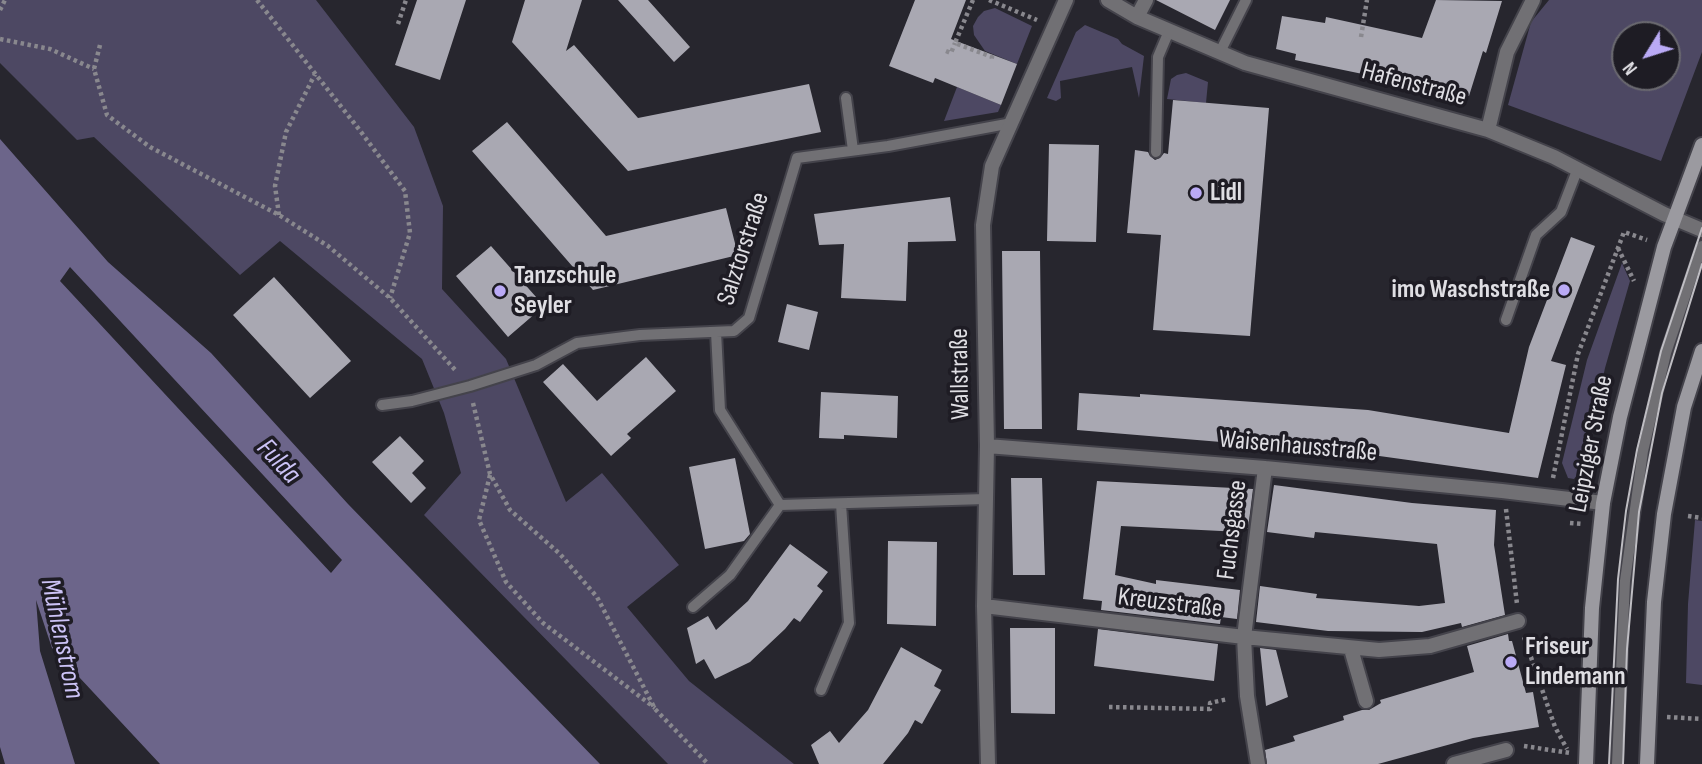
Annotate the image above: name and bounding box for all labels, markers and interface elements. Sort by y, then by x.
north arrow [1611,21,1681,91]
street label: Hafenstraße [1358,56,1470,114]
text: N [1618,57,1643,79]
place label: Lidl [1210,177,1242,209]
marker: Lidl [1188,185,1204,201]
street label: Salztorstraße [711,189,777,309]
place label: Tanzschule Seyler [514,260,616,322]
place label: imo Waschstraße [1392,274,1550,306]
marker: imo Waschstraße [1556,282,1572,298]
marker: Tanzschule Seyler [492,283,508,299]
street label: Wallstraße [945,328,977,420]
street label: Leipziger Straße [1563,373,1621,515]
street label: Waisenhausstraße [1218,425,1378,469]
water label: Fulda [249,432,307,492]
street label: Fuchsgasse [1211,478,1255,582]
water label: Mühlenstrom [32,576,90,702]
street label: Kreuzstraße [1116,582,1224,626]
place label: Friseur Lindemann [1525,631,1626,692]
marker: Friseur Lindemann [1503,654,1519,670]

